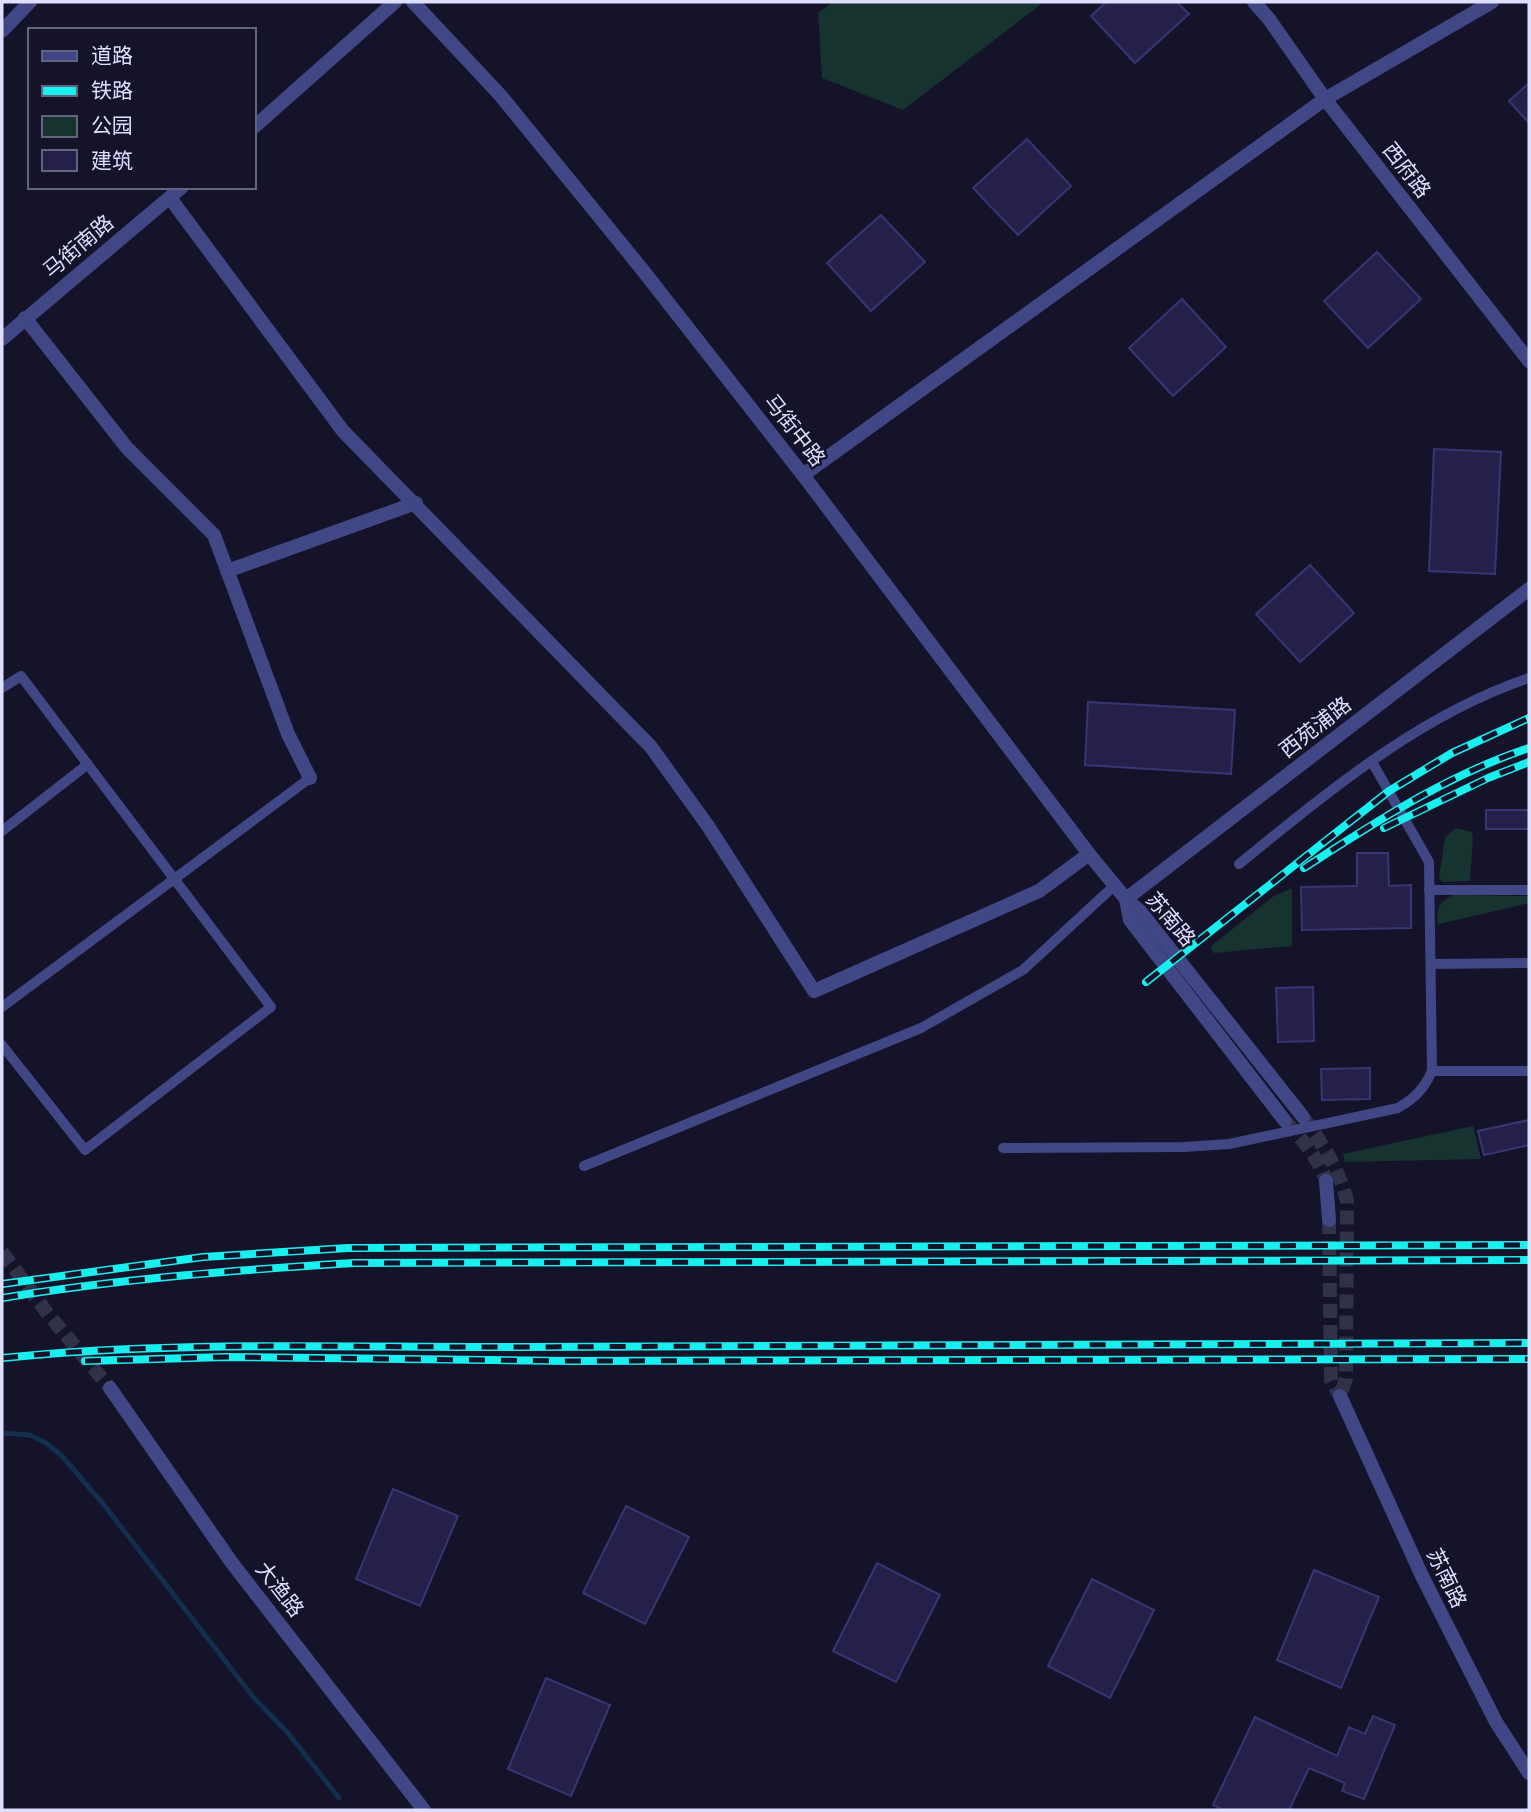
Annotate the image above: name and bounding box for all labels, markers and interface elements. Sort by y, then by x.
legend [28,28,256,189]
text: 道路 [91,43,133,68]
text: 铁路 [91,78,133,103]
text: 公园 [91,113,133,138]
street label: 西府路 [1378,137,1436,203]
text: 建筑 [91,148,133,173]
street label: 马街南路 [38,209,118,283]
street label: 马街中路 [759,389,831,471]
street label: 西苑浦路 [1274,691,1356,763]
street label: 苏南路 [1141,887,1201,951]
street label: 苏南路 [1422,1544,1472,1612]
street label: 大渔路 [251,1556,309,1622]

